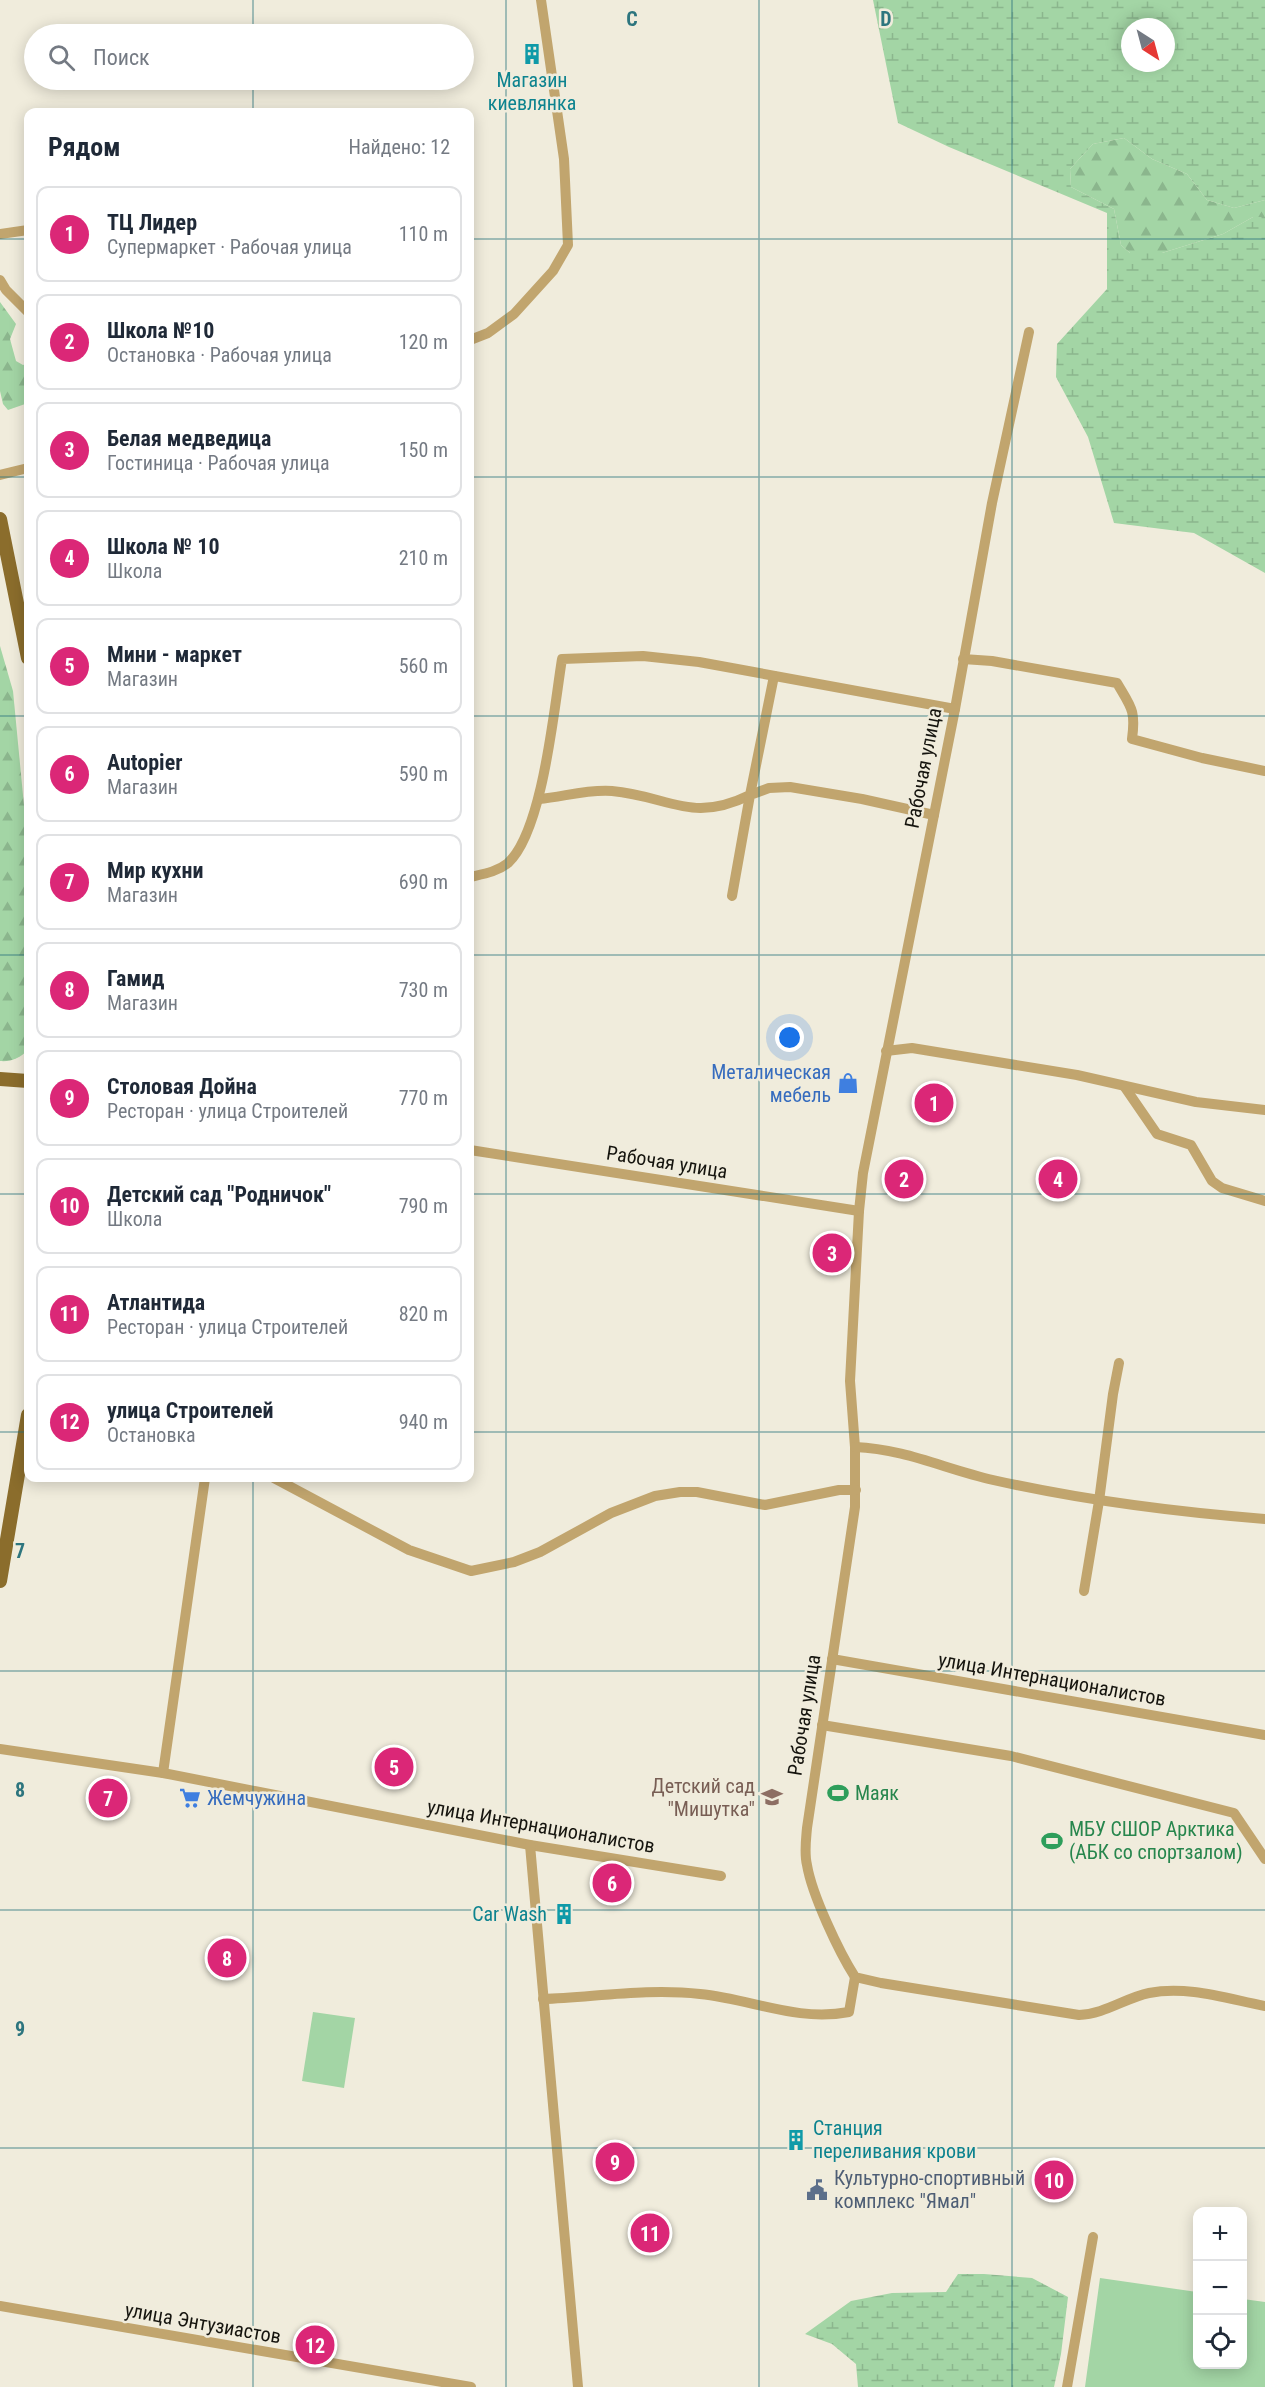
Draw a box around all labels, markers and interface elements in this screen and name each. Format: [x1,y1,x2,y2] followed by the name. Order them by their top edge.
[626,7,638,31] text: C
[880,7,892,31] text: D
[1121,18,1175,72] north arrow
[24,24,474,90] search box
[45,41,78,74] icon: search
[520,42,544,66] building icon: Магазин киевлянка
[93,45,150,70] text: Поиск
[488,68,576,115] place label: Магазин киевлянка
[48,132,120,162] text: Рядом
[349,135,450,159] text: Найдено: 12
[107,210,197,235] text: ТЦ Лидер
[64,222,75,246] text: 1
[399,222,448,246] text: 110 m
[107,235,352,259] text: Супермаркет · Рабочая улица
[107,318,214,343] text: Школа №10
[64,330,75,354] text: 2
[399,330,448,354] text: 120 m
[107,343,332,367] text: Остановка · Рабочая улица
[107,426,271,451] text: Белая медведица
[64,438,75,462] text: 3
[399,438,448,462] text: 150 m
[107,451,329,475] text: Гостиница · Рабочая улица
[107,534,220,559] text: Школа № 10
[64,546,75,570] text: 4
[399,546,448,570] text: 210 m
[107,559,162,583] text: Школа
[107,642,242,667] text: Мини - маркет
[64,654,75,678] text: 5
[399,654,448,678] text: 560 m
[107,667,178,691] text: Магазин
[900,706,946,830] street label: Рабочая улица
[107,750,182,775] text: Autopier
[64,762,75,786] text: 6
[399,762,448,786] text: 590 m
[107,775,178,799] text: Магазин
[107,858,203,883] text: Мир кухни
[64,870,75,894] text: 7
[399,870,448,894] text: 690 m
[107,883,178,907] text: Магазин
[107,966,164,991] text: Гамид
[64,978,75,1002] text: 8
[399,978,448,1002] text: 730 m
[107,991,178,1015] text: Магазин
[775,1023,804,1052] your location
[711,1060,831,1107] place label: Металическая мебель
[836,1071,860,1095] shop icon: Металическая мебель
[107,1074,257,1099] text: Столовая Дойна
[914,1080,954,1126] pin: 1
[64,1086,75,1110] text: 9
[399,1086,448,1110] text: 770 m
[107,1099,348,1123] text: Ресторан · улица Строителей
[605,1141,729,1183] street label: Рабочая улица
[884,1156,924,1202] pin: 2
[1038,1156,1078,1202] pin: 4
[107,1182,331,1207] text: Детский сад "Родничок"
[59,1194,80,1218] text: 10
[399,1194,448,1218] text: 790 m
[107,1207,162,1231] text: Школа
[812,1230,852,1276] pin: 3
[107,1290,205,1315] text: Атлантида
[59,1302,80,1326] text: 11
[399,1302,448,1326] text: 820 m
[107,1315,348,1339] text: Ресторан · улица Строителей
[107,1398,273,1423] text: улица Строителей
[59,1410,80,1434] text: 12
[399,1410,448,1434] text: 940 m
[107,1423,196,1447] text: Остановка
[15,1539,25,1563] text: 7
[936,1647,1168,1711] street label: улица Интернационалистов
[783,1653,825,1777] street label: Рабочая улица
[374,1744,414,1790] pin: 5
[651,1774,755,1821] place label: Детский сад "Мишутка"
[88,1776,128,1820] pin: 7
[15,1778,25,1802] text: 8
[826,1781,850,1805] sports icon: Маяк
[855,1781,899,1805] place label: Маяк
[760,1785,784,1809] school or university icon: Детский сад "Мишутка"
[178,1786,202,1810] supermarket icon: Жемчужина
[207,1786,306,1810] place label: Жемчужина
[425,1794,657,1858] street label: улица Интернационалистов
[1069,1817,1243,1864] place label: МБУ СШОР Арктика (АБК со спортзалом)
[1040,1829,1064,1853] sports icon: МБУ СШОР Арктика (АБК со спортзалом)
[592,1860,632,1906] pin: 6
[472,1902,547,1926] place label: Car Wash
[552,1902,576,1926] building icon: Car Wash
[208,1936,246,1980] pin: 8
[15,2017,25,2041] text: 9
[813,2116,976,2163] place label: Станция переливания крови
[784,2128,808,2152] building icon: Станция переливания крови
[596,2140,634,2184] pin: 9
[1034,2158,1074,2202] pin: 10
[834,2166,1025,2213] place label: Культурно-спортивный комплекс "Ямал"
[805,2178,829,2202] public building icon: Культурно-спортивный комплекс "Ямал"
[1193,2207,1247,2369] map controls
[1193,2207,1247,2261] button: +
[630,2210,670,2256] pin: 11
[1193,2261,1247,2315] button: −
[123,2297,283,2349] street label: улица Энтузиастов
[1193,2315,1247,2369] button: locate
[296,2322,334,2368] pin: 12

